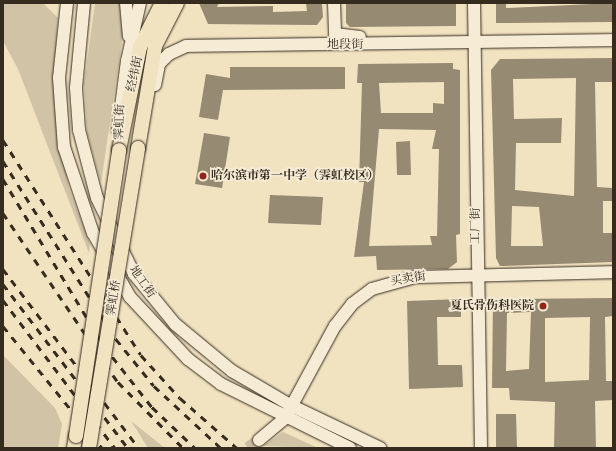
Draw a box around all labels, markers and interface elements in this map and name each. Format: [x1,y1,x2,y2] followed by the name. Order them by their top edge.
[327,38,363,52] street label: 地段街
[124,55,146,93] street label: 经纬街
[112,104,128,140] street label: 霁虹街
[211,169,379,183] place label: 哈尔滨市第一中学（霁虹校区）
[198,171,208,181] marker: 哈尔滨市第一中学（霁虹校区）
[469,208,483,244] street label: 工厂街
[126,263,158,301] street label: 地工街
[389,269,427,289] street label: 买卖街
[104,279,124,317] street label: 霁虹桥
[450,299,534,313] place label: 夏氏骨伤科医院
[537,300,549,312] marker: 夏氏骨伤科医院

